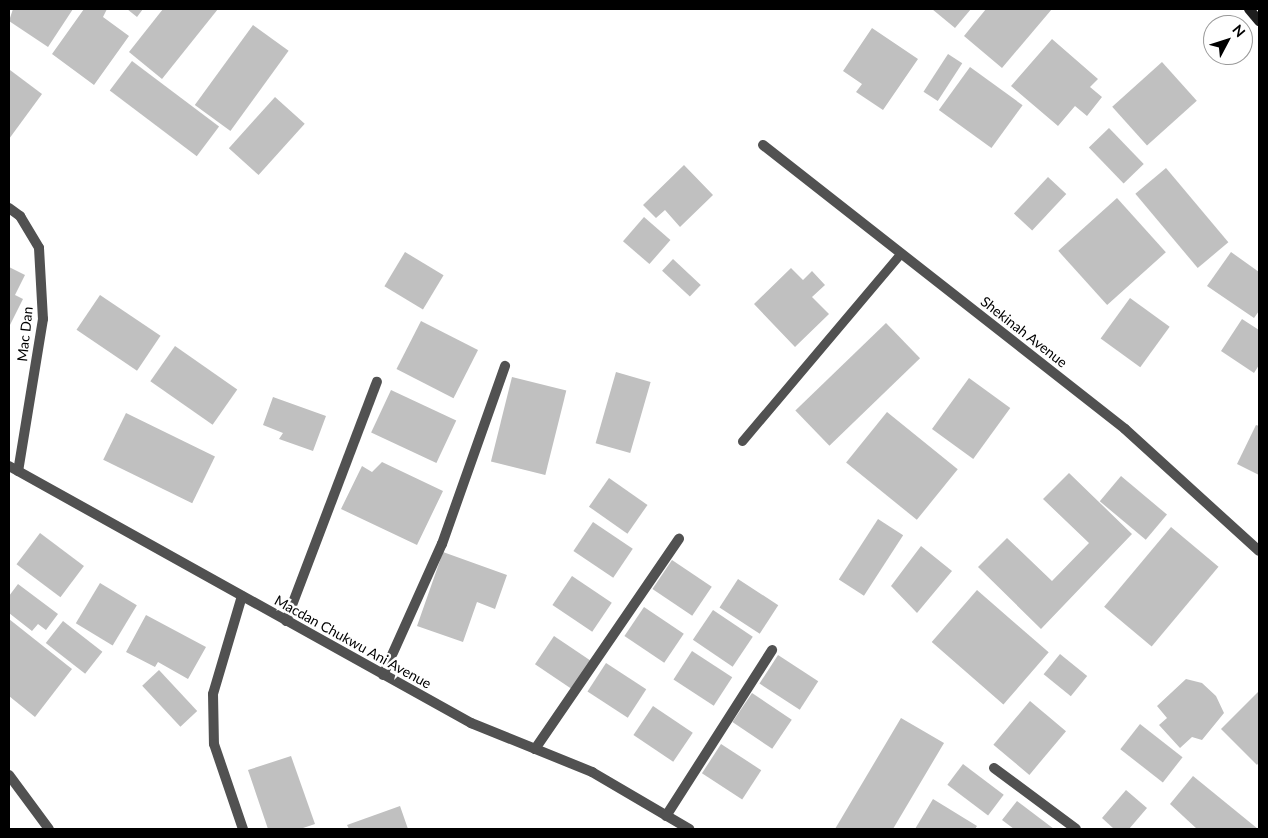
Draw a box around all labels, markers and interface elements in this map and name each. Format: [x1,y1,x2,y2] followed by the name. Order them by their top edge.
[1203,15,1253,65] north arrow
[1229,21,1249,40] text: N
[977,293,1071,371] street label: Shekinah Avenue
[14,306,36,362] street label: Mac Dan
[271,592,435,692] street label: Macdan Chukwu Ani Avenue

